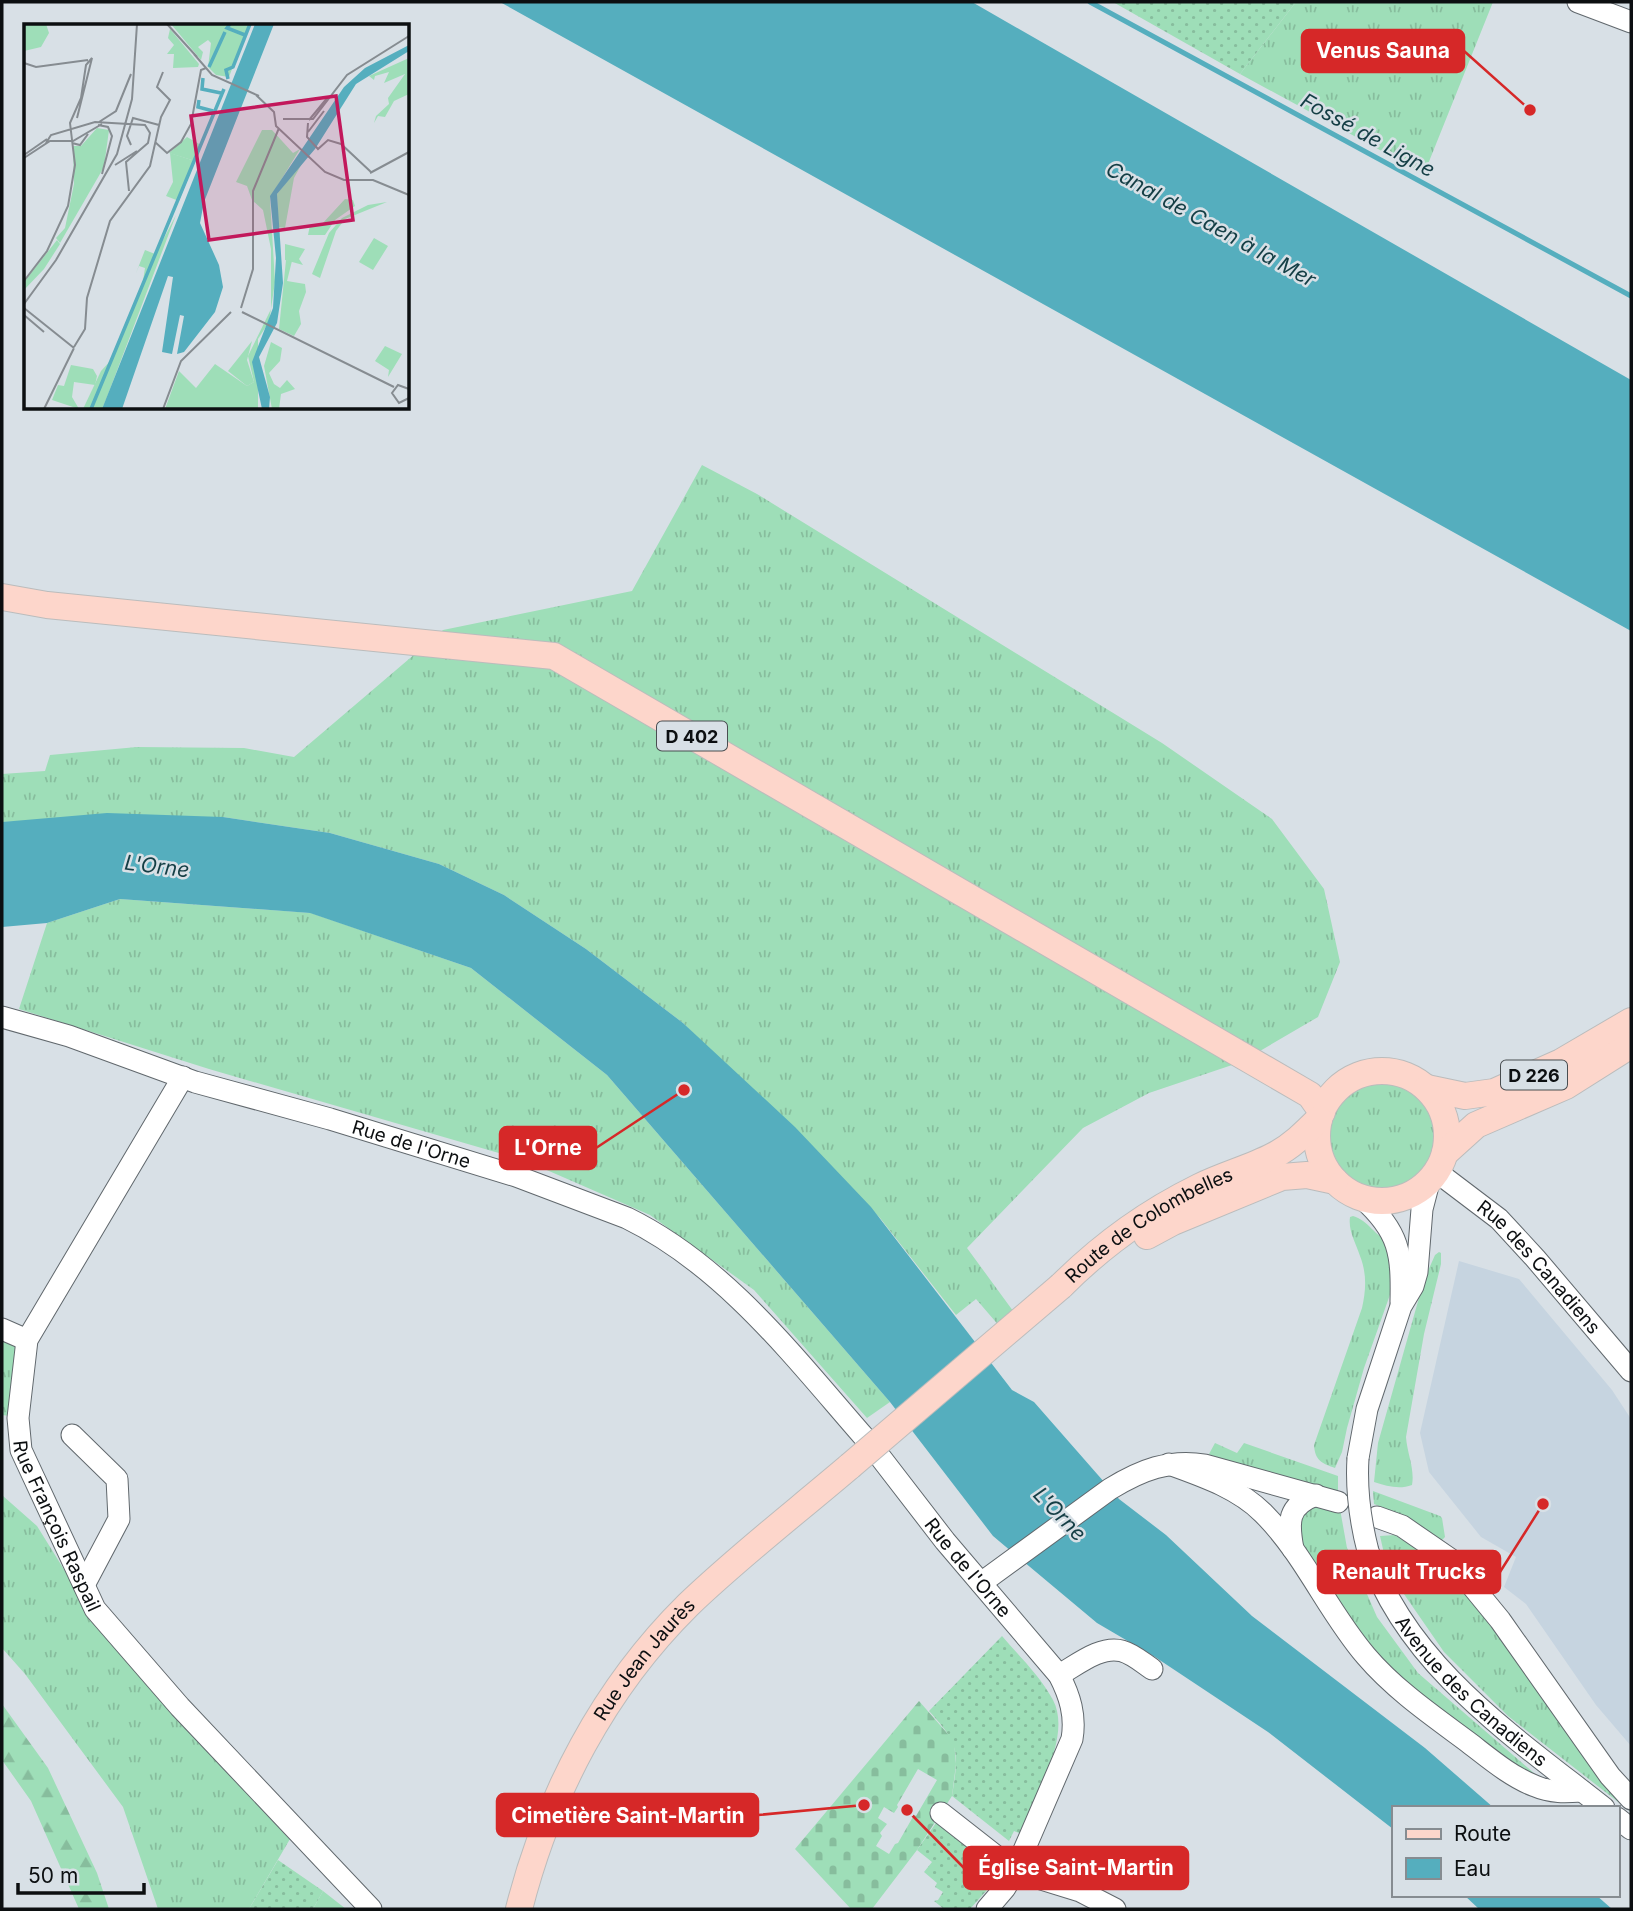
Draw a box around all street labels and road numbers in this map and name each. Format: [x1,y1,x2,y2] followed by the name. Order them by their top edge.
[657,722,727,750] road number: D 402
[1501,1060,1567,1090] road number: D 226
[350,1115,473,1173] street label: Rue de l'Orne
[1060,1162,1236,1287] street label: Route de Colombelles
[1473,1195,1606,1338] street label: Rue des Canadiens
[9,1439,106,1615] street label: Rue François Raspail
[920,1513,1016,1622] street label: Rue de l'Orne
[589,1593,700,1725] street label: Rue Jean Jaurès
[1391,1611,1552,1771] street label: Avenue des Canadiens

